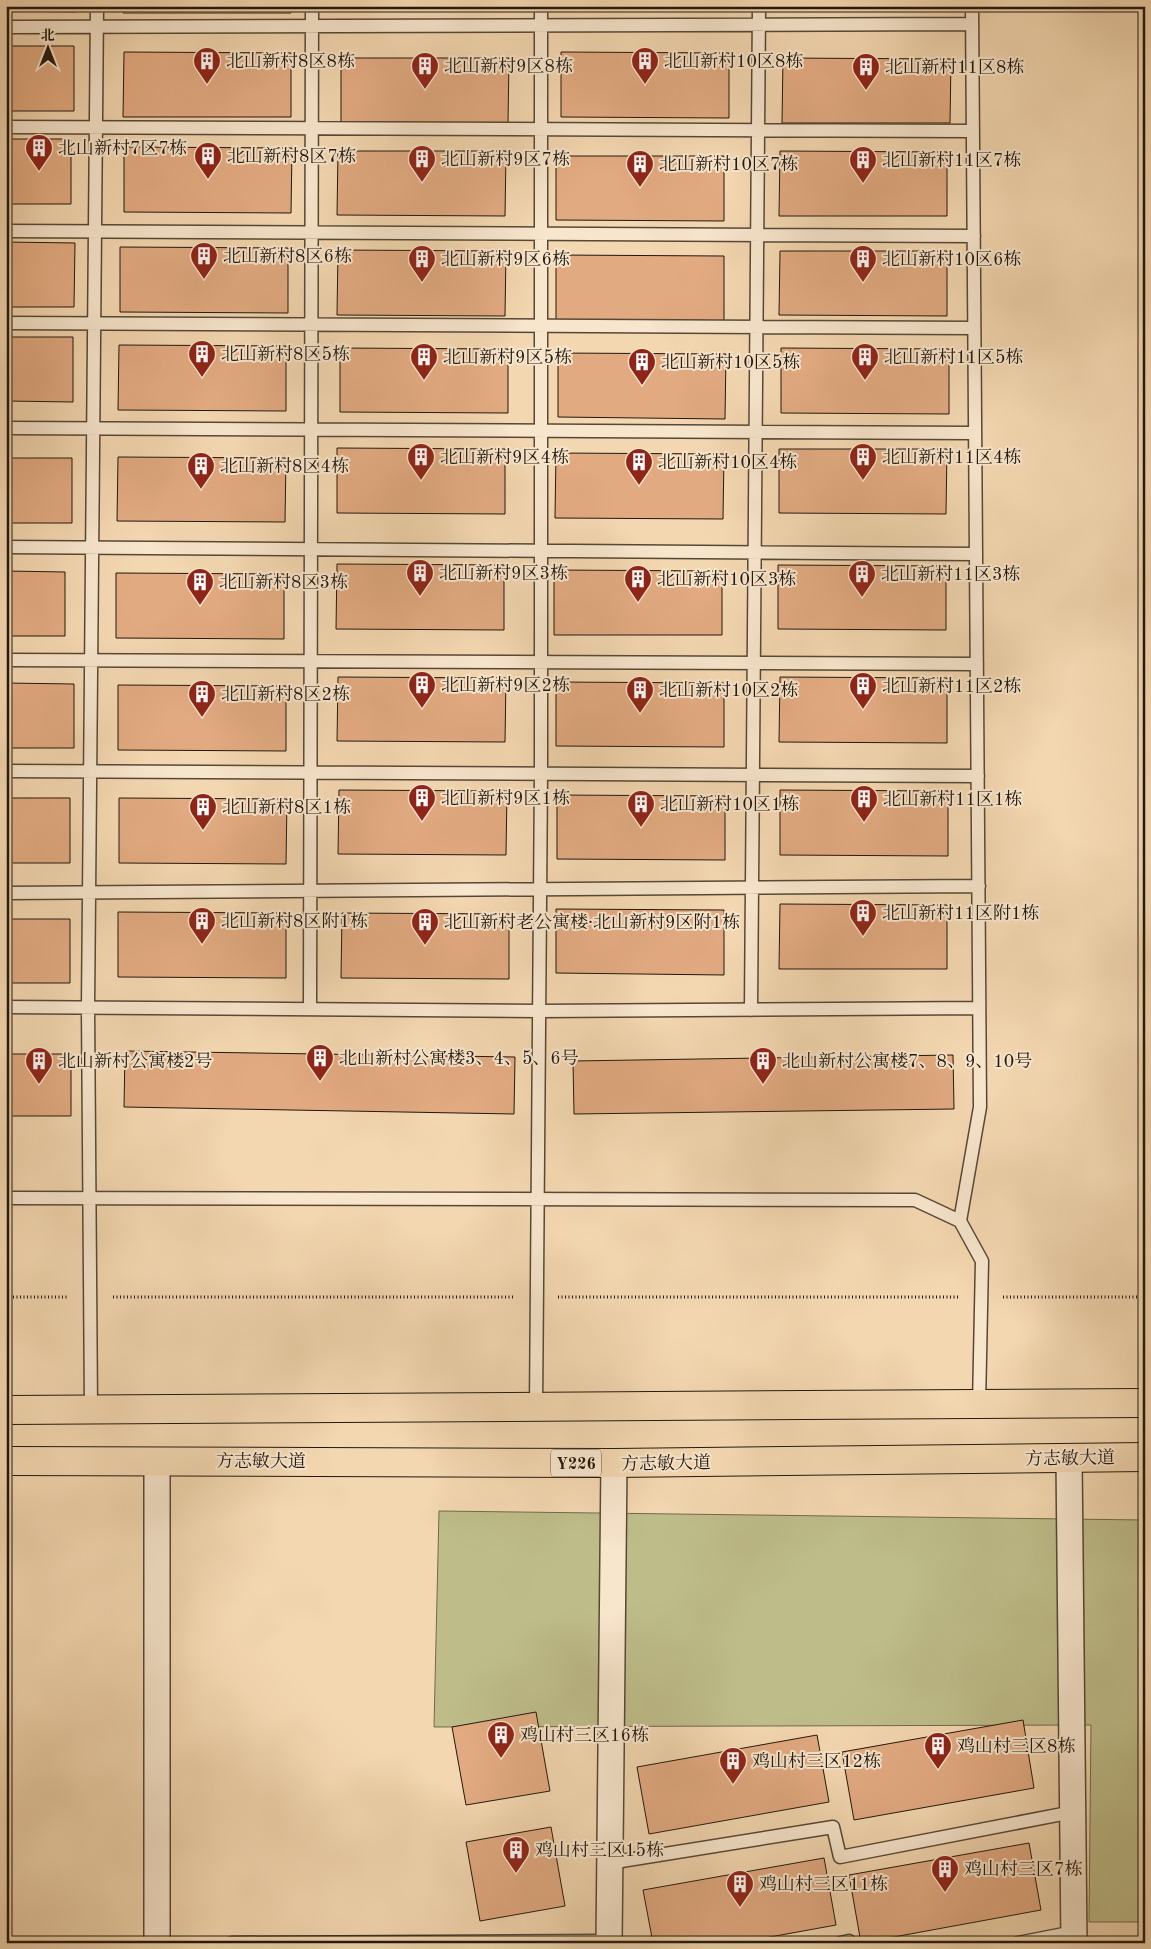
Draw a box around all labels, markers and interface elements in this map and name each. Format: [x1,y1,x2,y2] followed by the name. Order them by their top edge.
[22,22,72,72] north arrow
[41,28,55,43] text: 北
[192,46,222,85] building icon: 北山新村8区8栋
[630,46,660,85] building icon: 北山新村10区8栋
[226,51,355,71] place label: 北山新村8区8栋
[410,51,440,90] building icon: 北山新村9区8栋
[664,51,803,71] place label: 北山新村10区8栋
[851,52,881,91] building icon: 北山新村11区8栋
[444,56,573,76] place label: 北山新村9区8栋
[885,57,1024,77] place label: 北山新村11区8栋
[24,133,54,172] building icon: 北山新村7区7栋
[58,138,187,158] place label: 北山新村7区7栋
[193,141,223,180] building icon: 北山新村8区7栋
[407,144,437,183] building icon: 北山新村9区7栋
[848,145,878,184] building icon: 北山新村11区7栋
[227,146,356,166] place label: 北山新村8区7栋
[441,149,570,169] place label: 北山新村9区7栋
[625,149,655,188] building icon: 北山新村10区7栋
[882,150,1021,170] place label: 北山新村11区7栋
[659,154,798,174] place label: 北山新村10区7栋
[189,241,219,280] building icon: 北山新村8区6栋
[407,244,437,283] building icon: 北山新村9区6栋
[848,244,878,283] building icon: 北山新村10区6栋
[223,246,352,266] place label: 北山新村8区6栋
[441,249,570,269] place label: 北山新村9区6栋
[882,249,1021,269] place label: 北山新村10区6栋
[187,339,217,378] building icon: 北山新村8区5栋
[409,342,439,381] building icon: 北山新村9区5栋
[850,342,880,381] building icon: 北山新村11区5栋
[221,344,350,364] place label: 北山新村8区5栋
[443,347,572,367] place label: 北山新村9区5栋
[627,347,657,386] building icon: 北山新村10区5栋
[884,347,1023,367] place label: 北山新村11区5栋
[661,352,800,372] place label: 北山新村10区5栋
[406,442,436,481] building icon: 北山新村9区4栋
[848,442,878,481] building icon: 北山新村11区4栋
[440,447,569,467] place label: 北山新村9区4栋
[624,447,654,486] building icon: 北山新村10区4栋
[882,447,1021,467] place label: 北山新村11区4栋
[186,451,216,490] building icon: 北山新村8区4栋
[658,452,797,472] place label: 北山新村10区4栋
[220,456,349,476] place label: 北山新村8区4栋
[405,558,435,597] building icon: 北山新村9区3栋
[847,559,877,598] building icon: 北山新村11区3栋
[439,563,568,583] place label: 北山新村9区3栋
[623,564,653,603] building icon: 北山新村10区3栋
[881,564,1020,584] place label: 北山新村11区3栋
[185,567,215,606] building icon: 北山新村8区3栋
[657,569,796,589] place label: 北山新村10区3栋
[219,572,348,592] place label: 北山新村8区3栋
[407,670,437,709] building icon: 北山新村9区2栋
[848,671,878,710] building icon: 北山新村11区2栋
[441,675,570,695] place label: 北山新村9区2栋
[625,675,655,714] building icon: 北山新村10区2栋
[882,676,1021,696] place label: 北山新村11区2栋
[187,679,217,718] building icon: 北山新村8区2栋
[659,680,798,700] place label: 北山新村10区2栋
[221,684,350,704] place label: 北山新村8区2栋
[407,783,437,822] building icon: 北山新村9区1栋
[849,784,879,823] building icon: 北山新村11区1栋
[441,788,570,808] place label: 北山新村9区1栋
[626,789,656,828] building icon: 北山新村10区1栋
[883,789,1022,809] place label: 北山新村11区1栋
[188,792,218,831] building icon: 北山新村8区1栋
[660,794,799,814] place label: 北山新村10区1栋
[222,797,351,817] place label: 北山新村8区1栋
[848,898,878,937] building icon: 北山新村11区附1栋
[882,903,1039,923] place label: 北山新村11区附1栋
[187,906,217,945] building icon: 北山新村8区附1栋
[410,907,440,946] building icon: 北山新村老公寓楼·北山新村9区附1栋
[221,911,368,931] place label: 北山新村8区附1栋
[444,912,740,932] place label: 北山新村老公寓楼·北山新村9区附1栋
[305,1043,335,1082] building icon: 北山新村公寓楼3、4、5、6号
[24,1046,54,1085] building icon: 北山新村公寓楼2号
[748,1046,778,1085] building icon: 北山新村公寓楼7、8、9、10号
[339,1048,579,1068] place label: 北山新村公寓楼3、4、5、6号
[58,1051,212,1071] place label: 北山新村公寓楼2号
[782,1051,1032,1071] place label: 北山新村公寓楼7、8、9、10号
[1025,1447,1115,1469] street label: 方志敏大道
[551,1450,601,1476] road number: Y226
[216,1451,306,1471] street label: 方志敏大道
[621,1452,711,1474] street label: 方志敏大道
[486,1720,516,1759] building icon: 鸡山村三区16栋
[520,1725,649,1745] place label: 鸡山村三区16栋
[923,1731,953,1770] building icon: 鸡山村三区8栋
[957,1736,1075,1756] place label: 鸡山村三区8栋
[718,1746,748,1785] building icon: 鸡山村三区12栋
[752,1751,881,1771] place label: 鸡山村三区12栋
[501,1835,531,1874] building icon: 鸡山村三区15栋
[535,1840,664,1860] place label: 鸡山村三区15栋
[930,1854,960,1893] building icon: 鸡山村三区7栋
[964,1859,1082,1879] place label: 鸡山村三区7栋
[725,1869,755,1908] building icon: 鸡山村三区11栋
[759,1874,888,1894] place label: 鸡山村三区11栋

